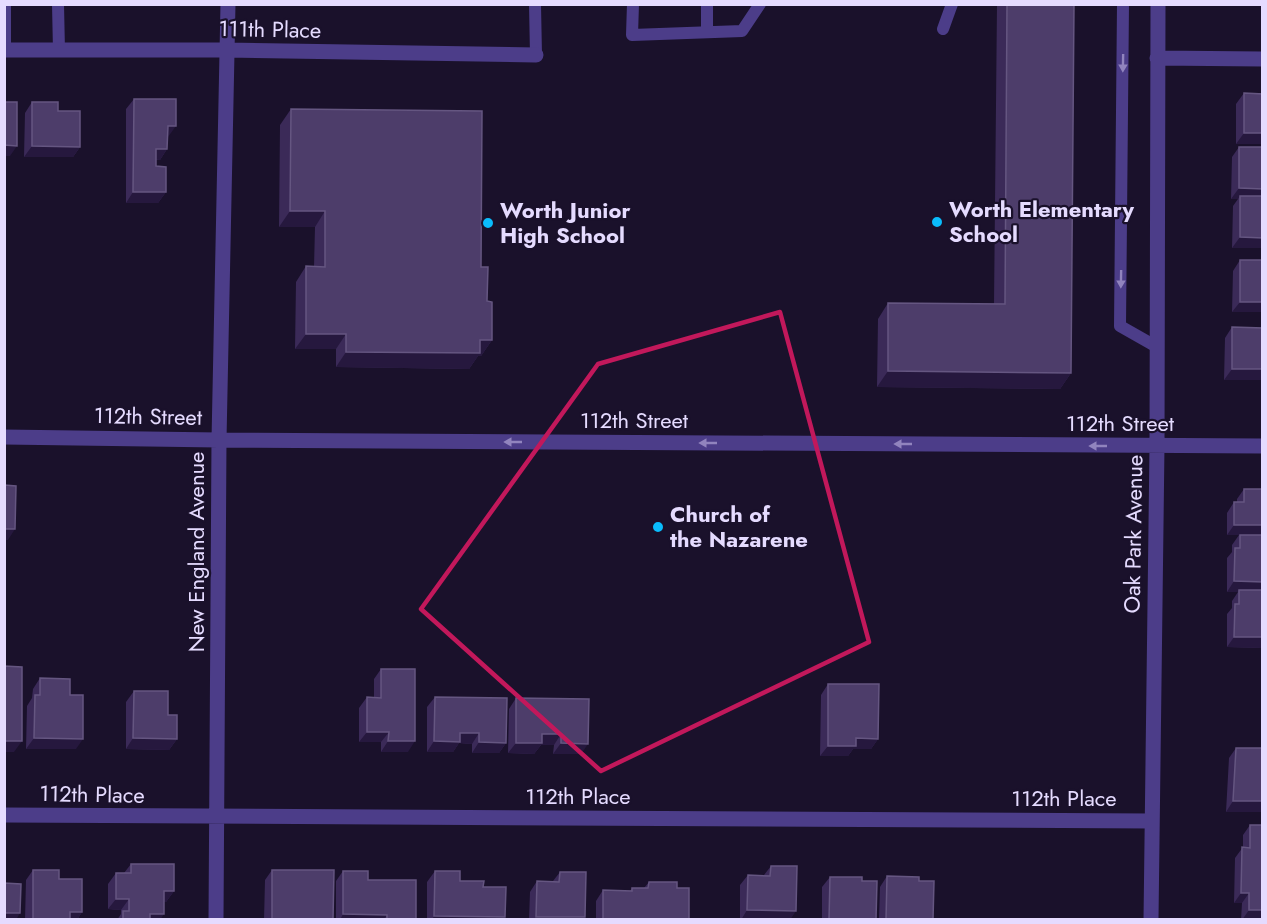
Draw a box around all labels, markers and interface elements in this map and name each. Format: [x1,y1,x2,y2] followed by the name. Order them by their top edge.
[218,12,322,46] street label: 111th Place
[1118,53,1127,72] one-way arrow
[949,193,1134,250] place label: Worth Elementary School
[500,194,630,251] place label: Worth Junior High School
[930,215,944,229] marker: Worth Elementary School
[481,216,495,230] marker: Worth Junior High School
[1116,269,1125,288] one-way arrow
[94,399,203,433] street label: 112th Street
[580,404,689,436] street label: 112th Street
[1066,407,1175,439] street label: 112th Street
[504,437,523,447] one-way arrow
[699,438,718,448] one-way arrow
[894,439,913,449] one-way arrow
[1089,441,1108,451] one-way arrow
[180,452,212,652] street label: New England Avenue
[1116,454,1150,614] street label: Oak Park Avenue
[670,498,808,555] place label: Church of the Nazarene
[651,520,665,534] marker: Church of the Nazarene
[39,777,145,811] street label: 112th Place
[525,780,631,812] street label: 112th Place
[1011,782,1117,814] street label: 112th Place

